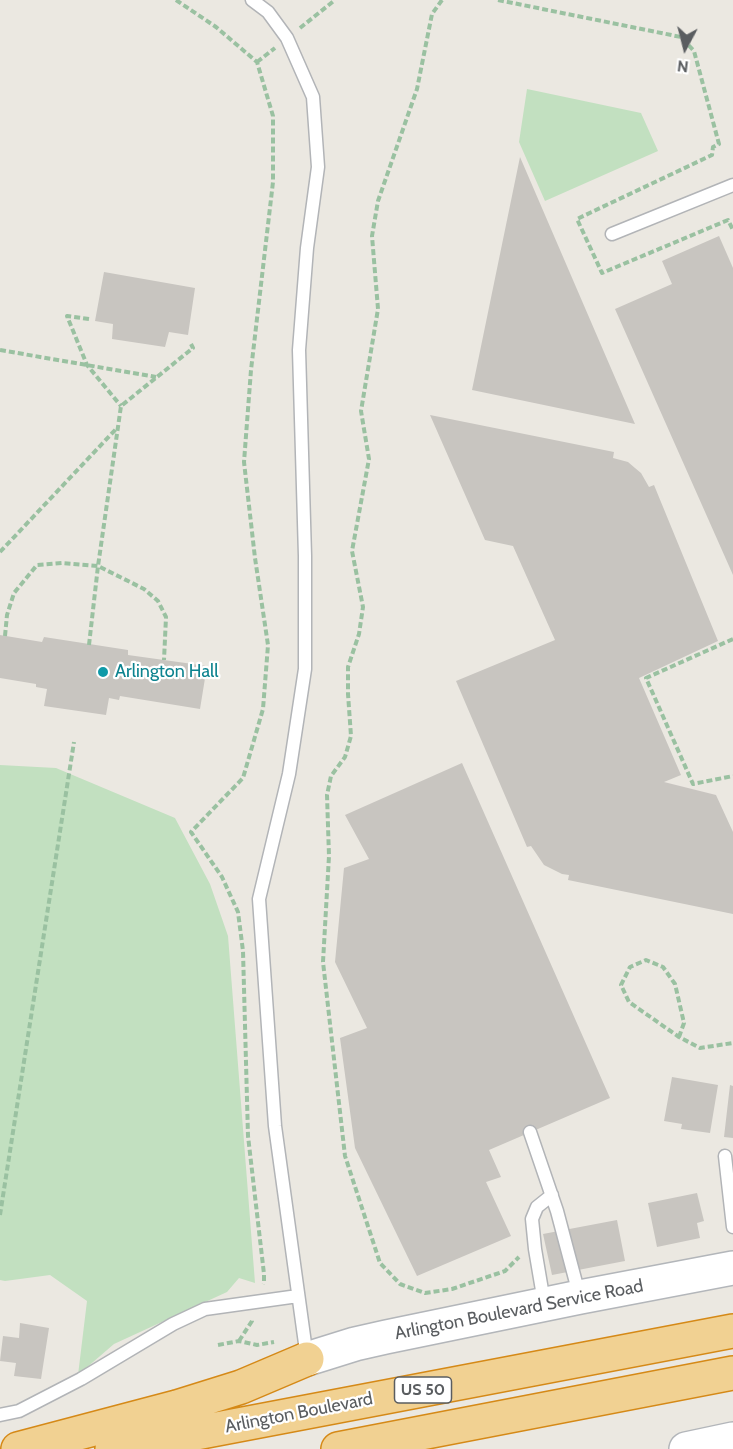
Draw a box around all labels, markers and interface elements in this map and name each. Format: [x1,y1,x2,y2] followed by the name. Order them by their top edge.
[655,18,715,78] north arrow
[676,56,690,76] text: N
[115,661,219,683] place label: Arlington Hall
[96,665,110,679] marker: Arlington Hall
[393,1275,645,1345] street label: Arlington Boulevard Service Road
[394,1377,452,1403] road number: US 50
[223,1388,375,1438] street label: Arlington Boulevard

